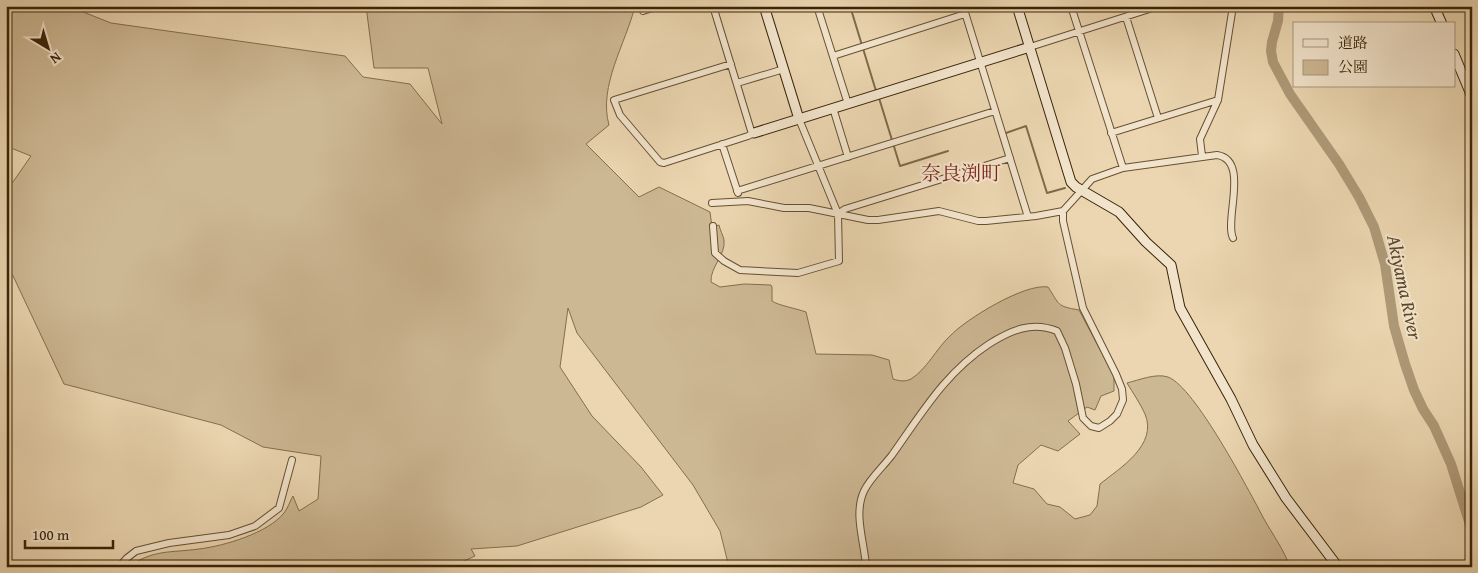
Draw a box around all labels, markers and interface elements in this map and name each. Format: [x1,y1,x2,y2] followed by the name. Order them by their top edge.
[22,22,72,72] north arrow
[1293,22,1456,88] legend
[1338,32,1368,53] text: 道路
[46,47,66,69] text: N
[1338,56,1368,77] text: 公園
[921,158,1001,187] district label: 奈良渕町
[1380,231,1430,343] water label: Akiyama River
[25,518,112,550] scale bar
[32,524,70,545] text: 100 m

